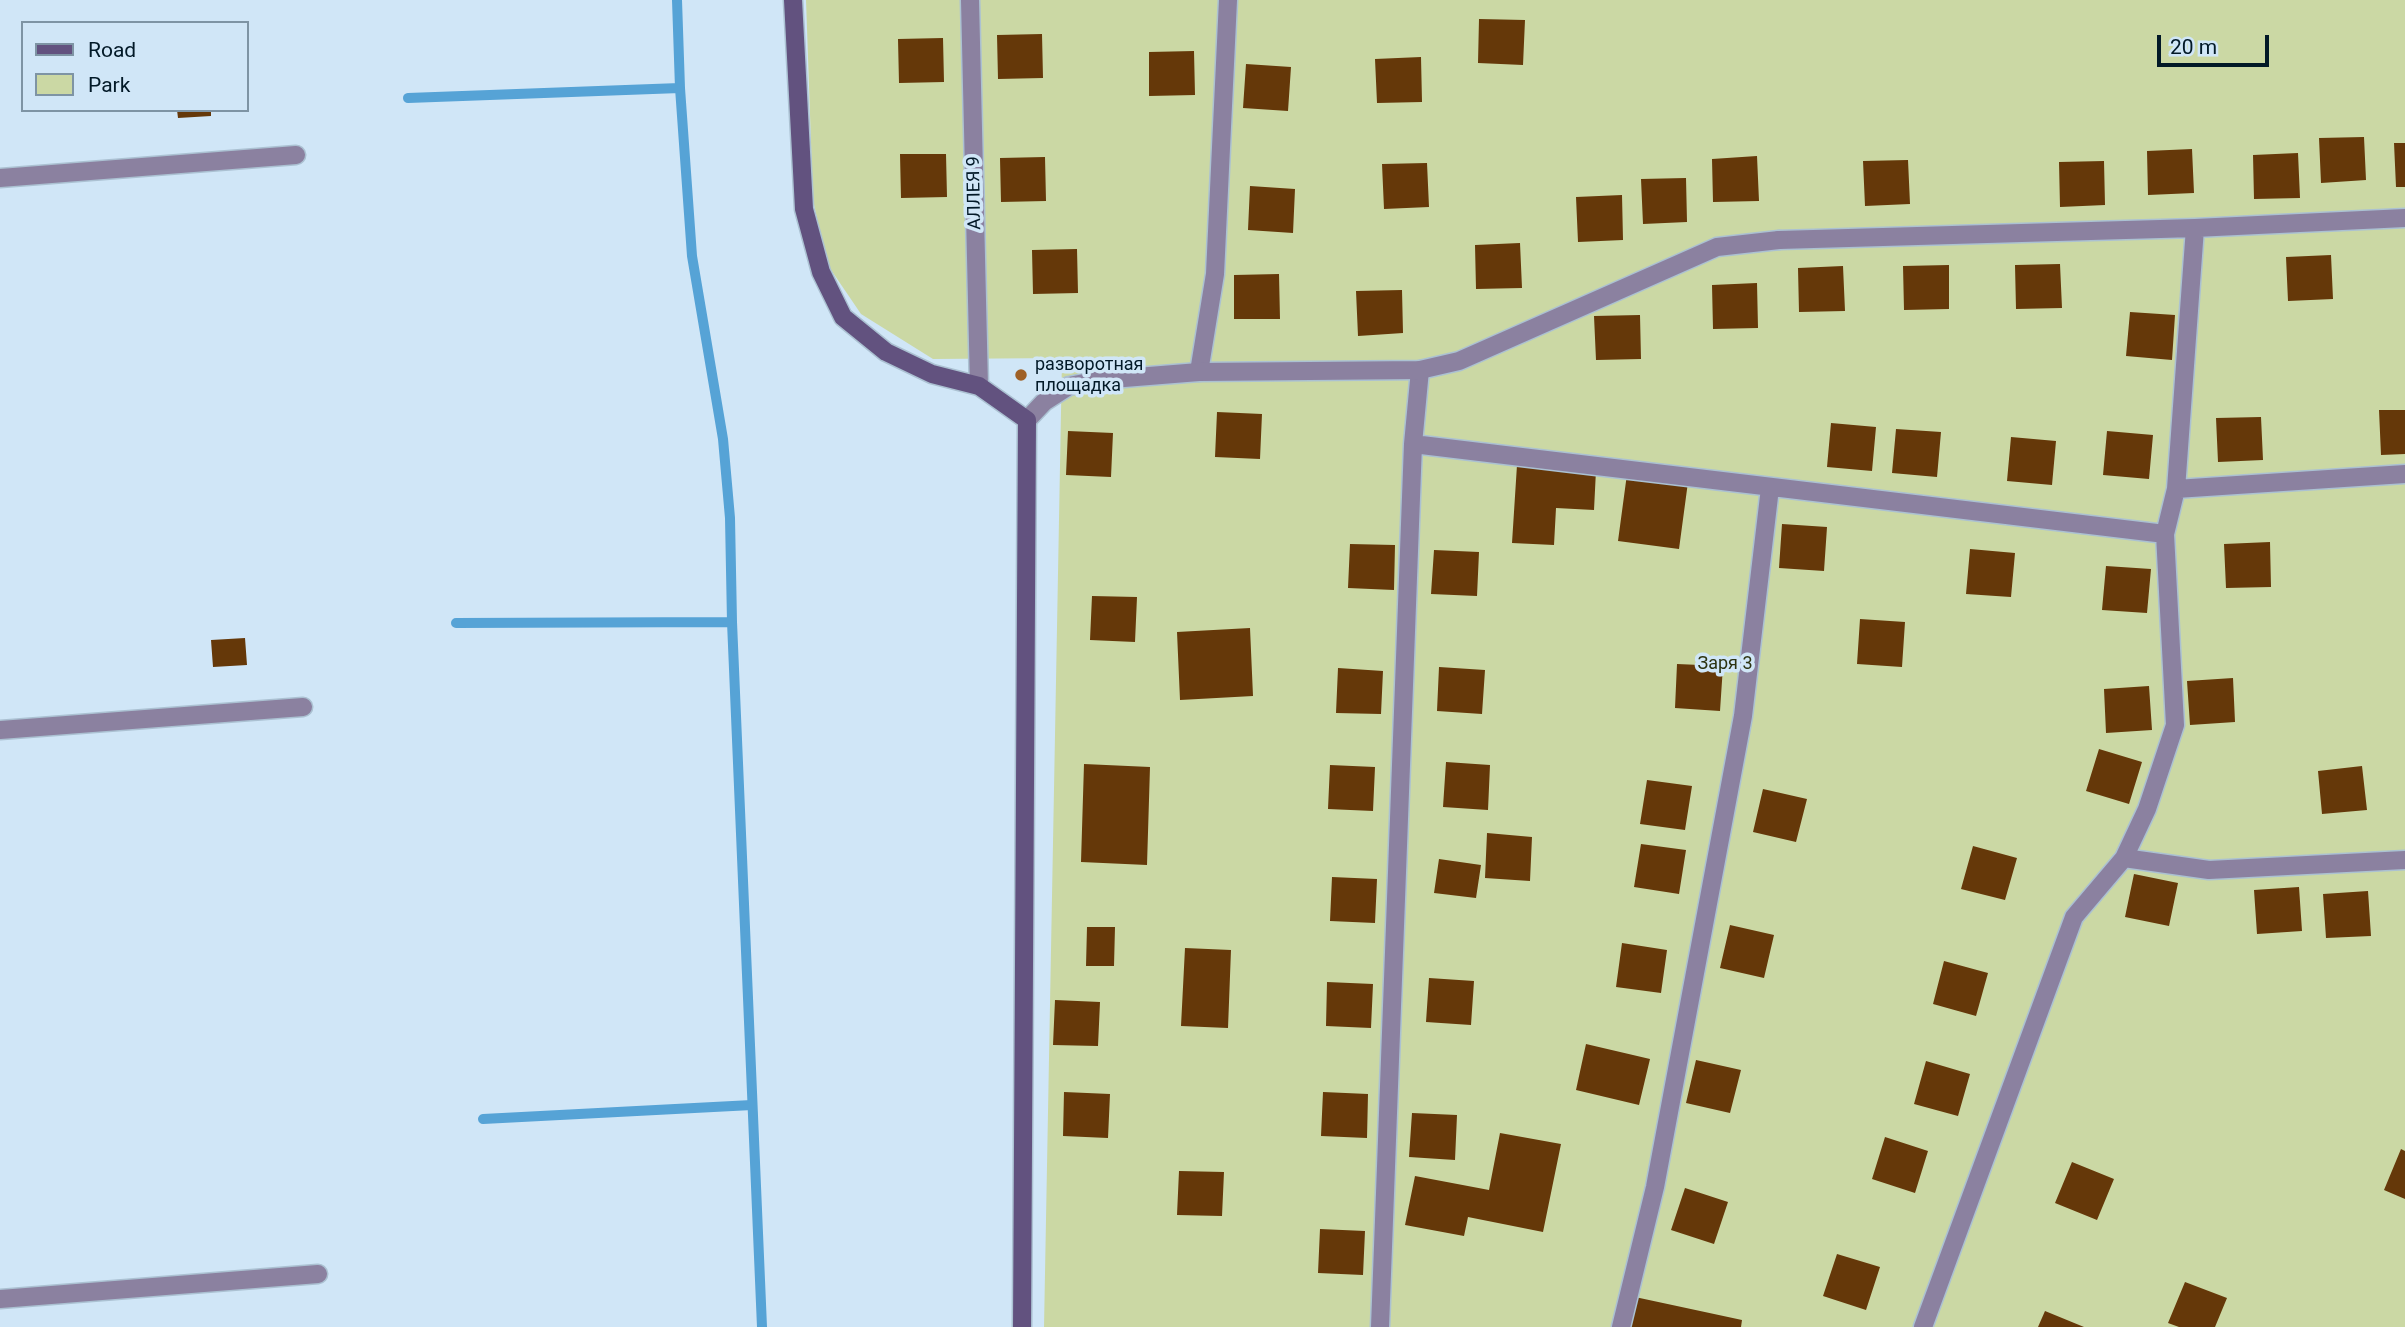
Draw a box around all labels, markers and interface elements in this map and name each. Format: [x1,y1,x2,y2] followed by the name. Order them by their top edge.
[21,21,248,112] legend
[2160,21,2272,65] scale bar
[2170,35,2217,59] text: 20 m
[88,38,136,62] text: Road
[88,73,130,97] text: Park
[964,156,986,230] street label: АЛЛЕЯ 9
[1035,354,1143,396] place label: разворотная площадка
[1013,367,1029,383] marker: разворотная площадка
[1697,653,1753,675] park label: Заря 3

